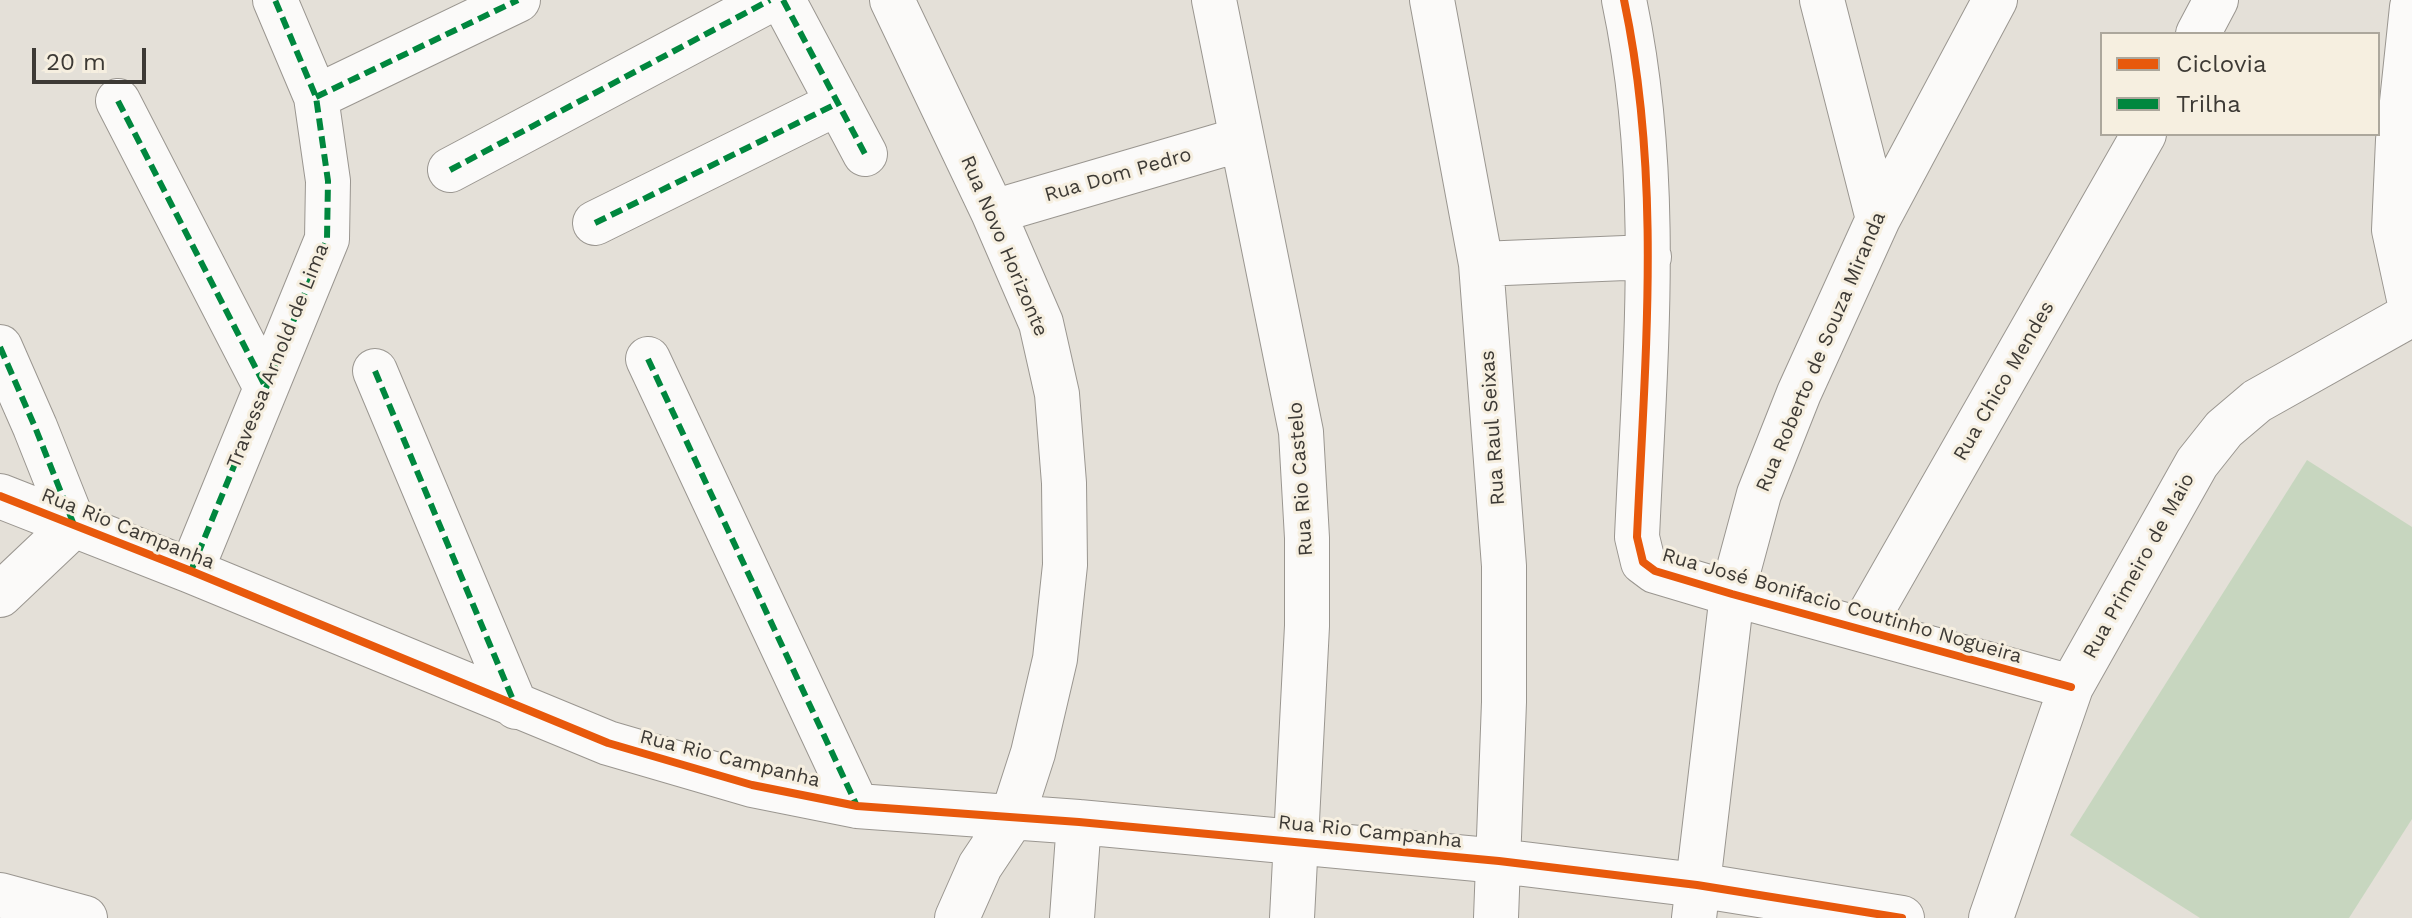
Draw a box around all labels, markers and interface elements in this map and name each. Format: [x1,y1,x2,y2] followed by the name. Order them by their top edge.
[36,32,150,82] scale bar
[2100,32,2380,136] legend
[46,48,106,76] text: 20 m
[2176,50,2266,78] text: Ciclovia
[2176,90,2241,118] text: Trilha
[1042,143,1194,207] street label: Rua Dom Pedro
[955,152,1053,340] street label: Rua Novo Horizonte
[1751,208,1891,496] street label: Rua Roberto de Souza Miranda
[222,240,334,472] street label: Travessa Arnold de Lima
[1948,297,2060,465] street label: Rua Chico Mendes
[1476,350,1510,506] street label: Rua Raul Seixas
[1284,401,1318,557] street label: Rua Rio Castelo
[2078,469,2200,663] street label: Rua Primeiro de Maio
[38,483,218,575] street label: Rua Rio Campanha
[1659,543,2025,669] street label: Rua José Bonifacio Coutinho Nogueira
[637,725,823,793] street label: Rua Rio Campanha
[1277,810,1463,854] street label: Rua Rio Campanha

